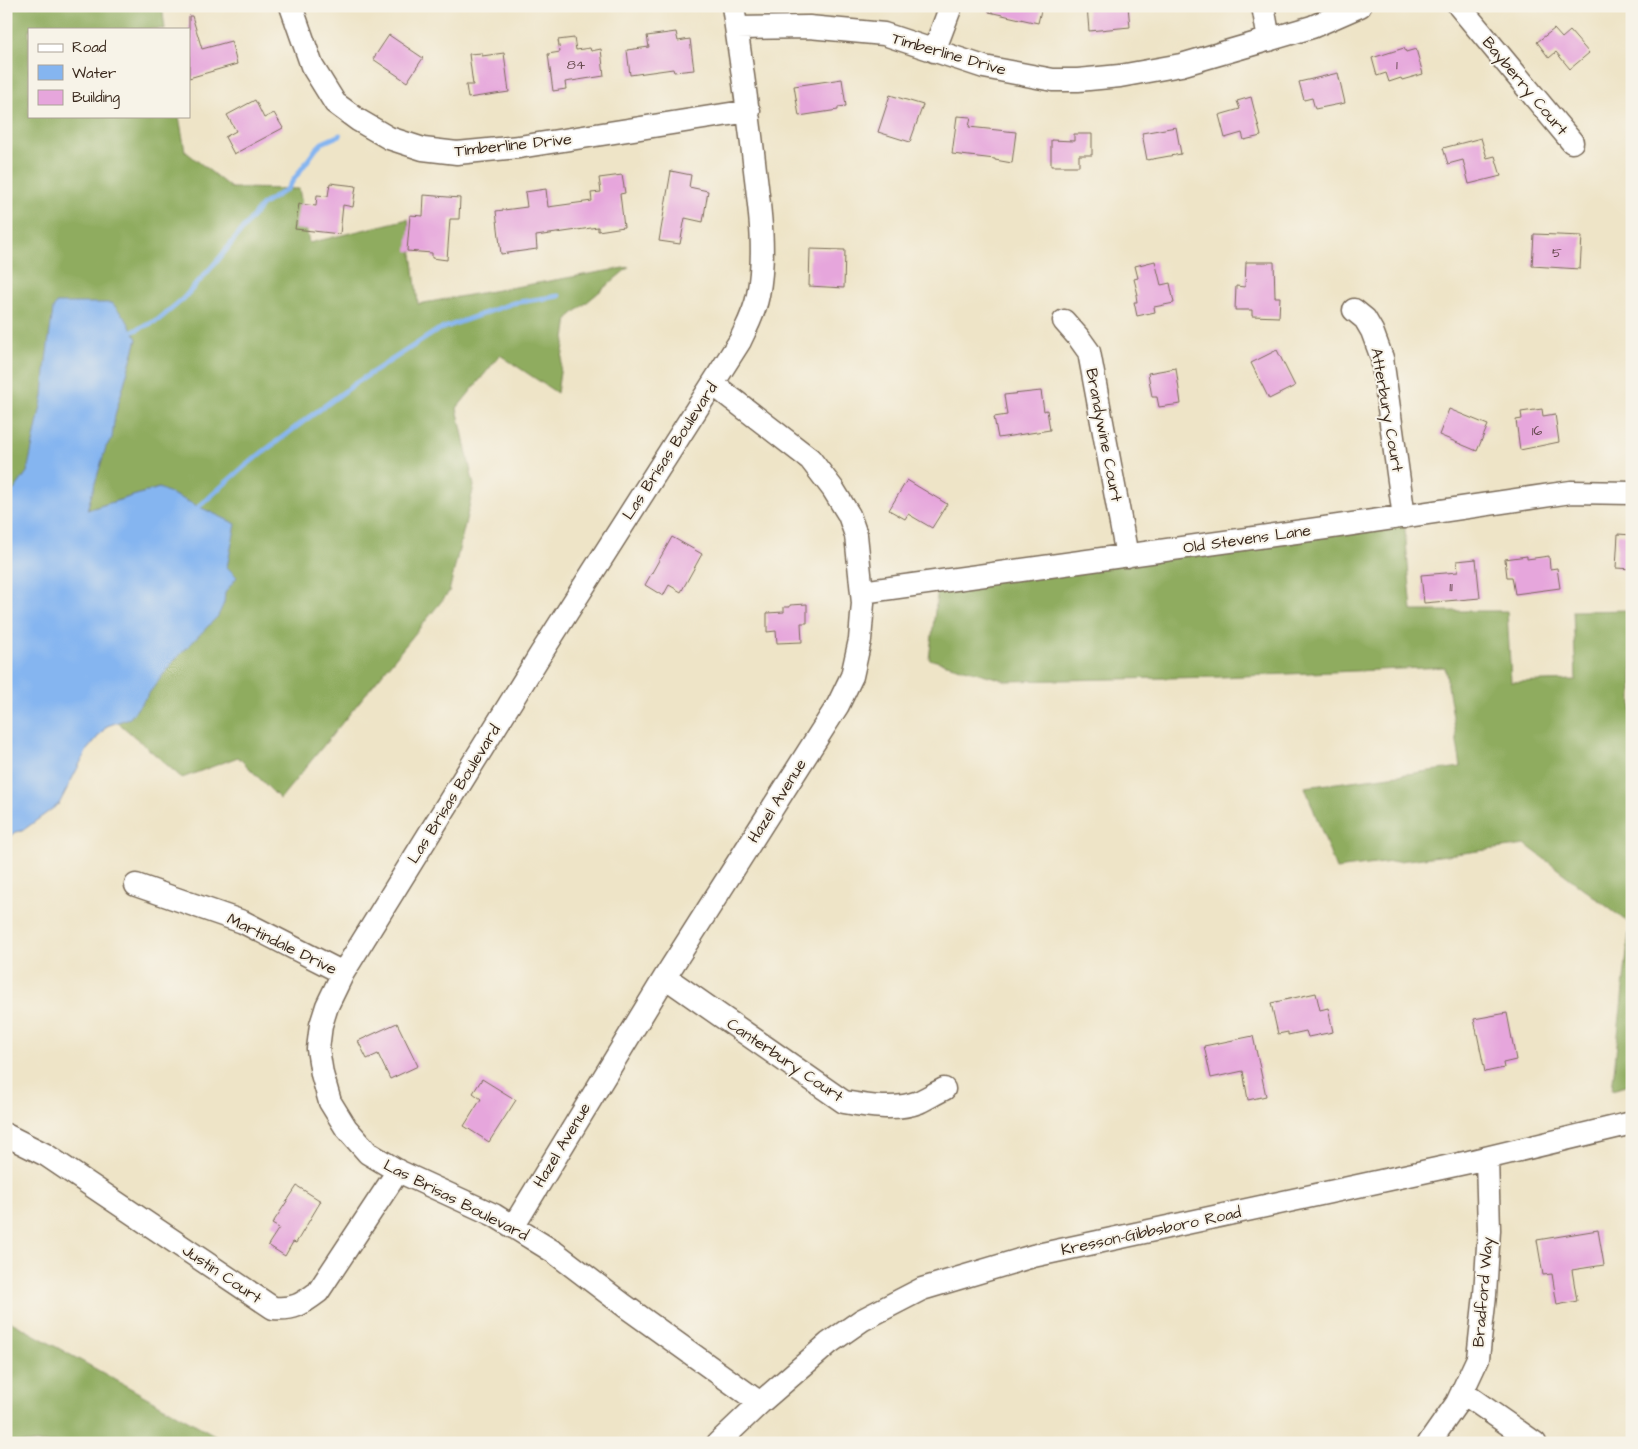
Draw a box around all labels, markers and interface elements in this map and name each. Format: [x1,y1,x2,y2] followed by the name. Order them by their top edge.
[889,27,1009,81] street label: Timberline Drive
[28,28,190,118] legend
[1476,32,1573,141] street label: Bayberry Court
[72,37,107,58] text: Road
[567,55,586,75] house number: 84
[1396,55,1398,75] house number: 1
[72,63,116,84] text: Water
[72,87,120,109] text: Building
[453,128,573,162] street label: Timberline Drive
[1552,243,1562,263] house number: 5
[1364,346,1409,474] street label: Atterbury Court
[1079,366,1128,504] street label: Brandywine Court
[617,378,723,524] street label: Las Brisas Boulevard
[1532,421,1543,441] house number: 16
[1182,519,1313,559] street label: Old Stevens Lane
[1449,577,1453,597] house number: 11
[402,720,506,868] street label: Las Brisas Boulevard
[742,754,812,847] street label: Hazel Avenue
[223,908,341,980] street label: Martindale Drive
[722,1013,848,1108] street label: Canterbury Court
[528,1098,596,1192] street label: Hazel Avenue
[380,1154,532,1246] street label: Las Brisas Boulevard
[1059,1201,1243,1261] street label: Kresson-Gibbsboro Road
[1467,1236,1500,1348] street label: Bradford Way
[178,1239,267,1309] street label: Justin Court

